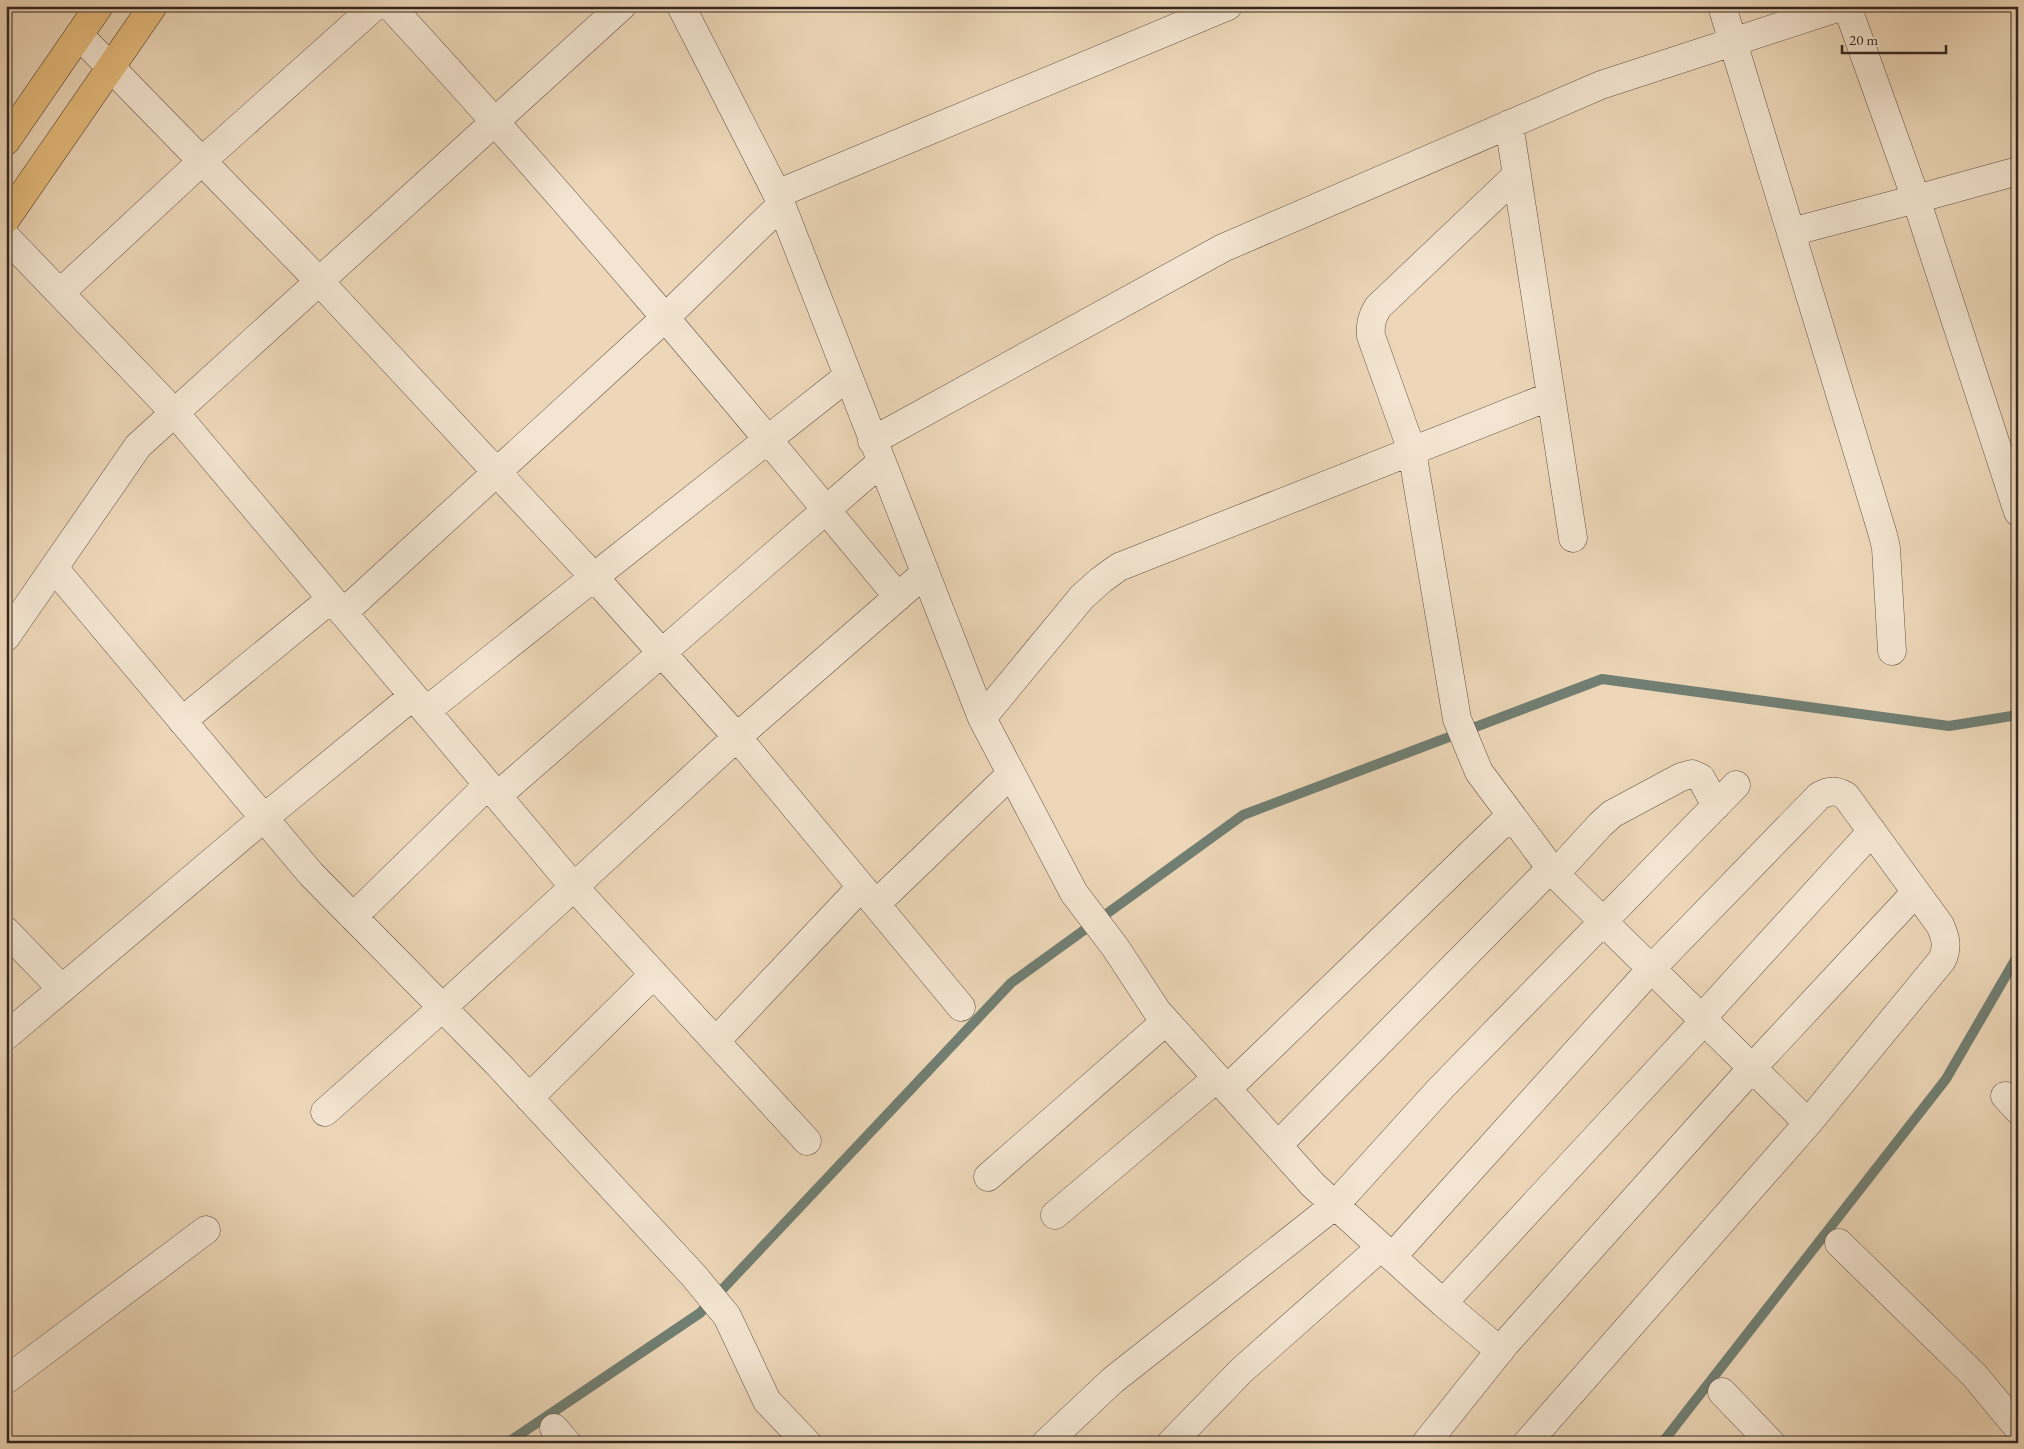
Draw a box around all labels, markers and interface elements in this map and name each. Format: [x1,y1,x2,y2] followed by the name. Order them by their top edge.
[1842,22,1945,54] scale bar
[1849,30,1878,49] text: 20 m

